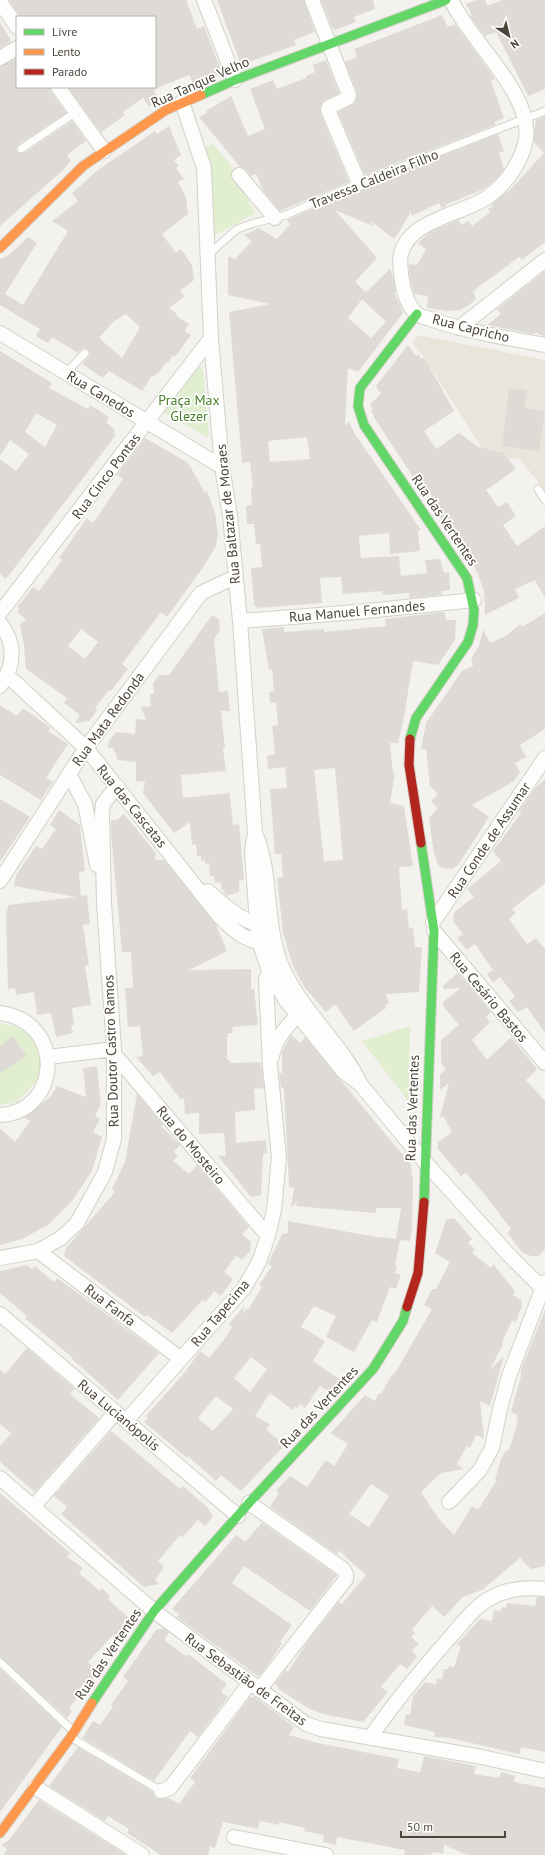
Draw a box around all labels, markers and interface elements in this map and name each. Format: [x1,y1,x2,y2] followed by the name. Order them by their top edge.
[16,16,156,88] legend
[489,16,529,56] north arrow
[52,24,77,39] text: Livre
[508,36,522,52] text: N
[52,44,81,59] text: Lento
[148,52,252,112] street label: Rua Tanque Velho
[52,64,87,79] text: Parado
[307,145,441,213] street label: Travessa Caldeira Filho
[431,310,511,346] street label: Rua Capricho
[63,367,139,422] street label: Rua Canedos
[158,391,220,425] park label: Praça Max Glezer
[68,429,144,523] street label: Rua Cinco Pontas
[212,443,244,585] street label: Rua Baltazar de Moraes
[408,471,482,569] street label: Rua das Vertentes
[288,596,426,626] street label: Rua Manuel Fernandes
[68,668,148,770] street label: Rua Mata Redonda
[93,761,171,851] street label: Rua das Cascatas
[444,778,535,901] street label: Rua Conde de Assumar
[446,948,532,1046] street label: Rua Cesário Bastos
[99,974,123,1128] street label: Rua Doutor Castro Ramos
[401,1054,423,1162] street label: Rua das Vertentes
[153,1102,229,1188] street label: Rua do Mosteiro
[187,1276,253,1350] street label: Rua Tapecima
[81,1280,139,1330] street label: Rua Fanfa
[276,1362,362,1452] street label: Rua das Vertentes
[74,1375,164,1455] street label: Rua Lucianópolis
[71,1605,145,1703] street label: Rua das Vertentes
[181,1629,311,1730] street label: Rua Sebastião de Freitas
[401,1813,505,1839] scale bar
[407,1819,433,1834] text: 50 m

